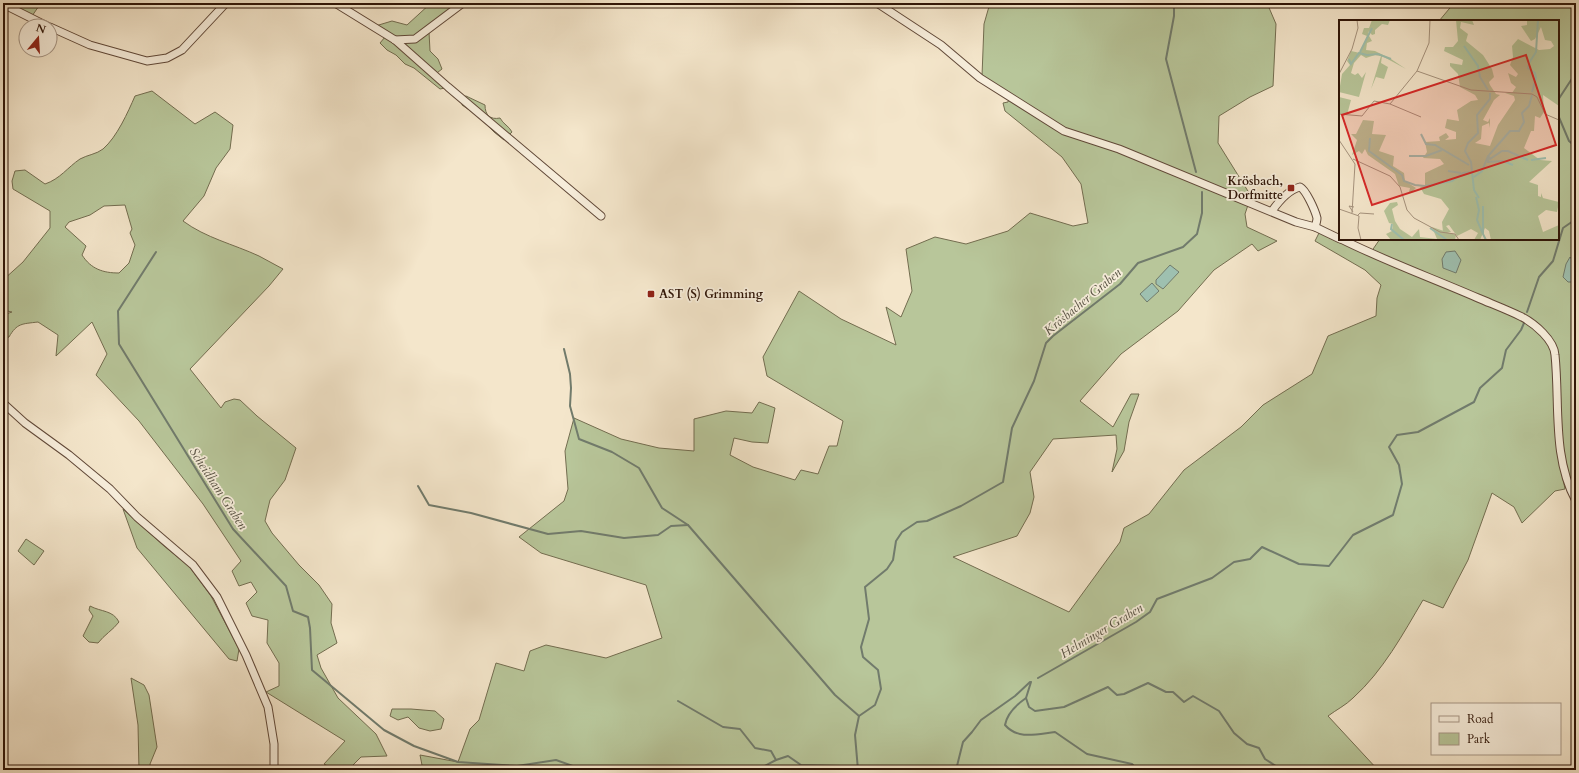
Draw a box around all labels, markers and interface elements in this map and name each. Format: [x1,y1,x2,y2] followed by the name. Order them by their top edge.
[18,18,58,58] north arrow
[34,20,48,38] text: N
[1339,20,1559,240] inset map
[1227,173,1283,203] place label: Krösbach, Dorfmitte
[1286,183,1296,193] marker: Krösbach, Dorfmitte
[1040,264,1126,339] water label: Krösbacher Graben
[659,286,764,302] place label: AST (S) Grimming
[646,289,656,299] marker: AST (S) Grimming
[185,444,252,534] water label: Scheidham Graben
[1057,599,1147,663] water label: Helminger Graben
[1431,703,1561,755] legend
[1467,711,1494,727] text: Road
[1467,731,1491,747] text: Park

